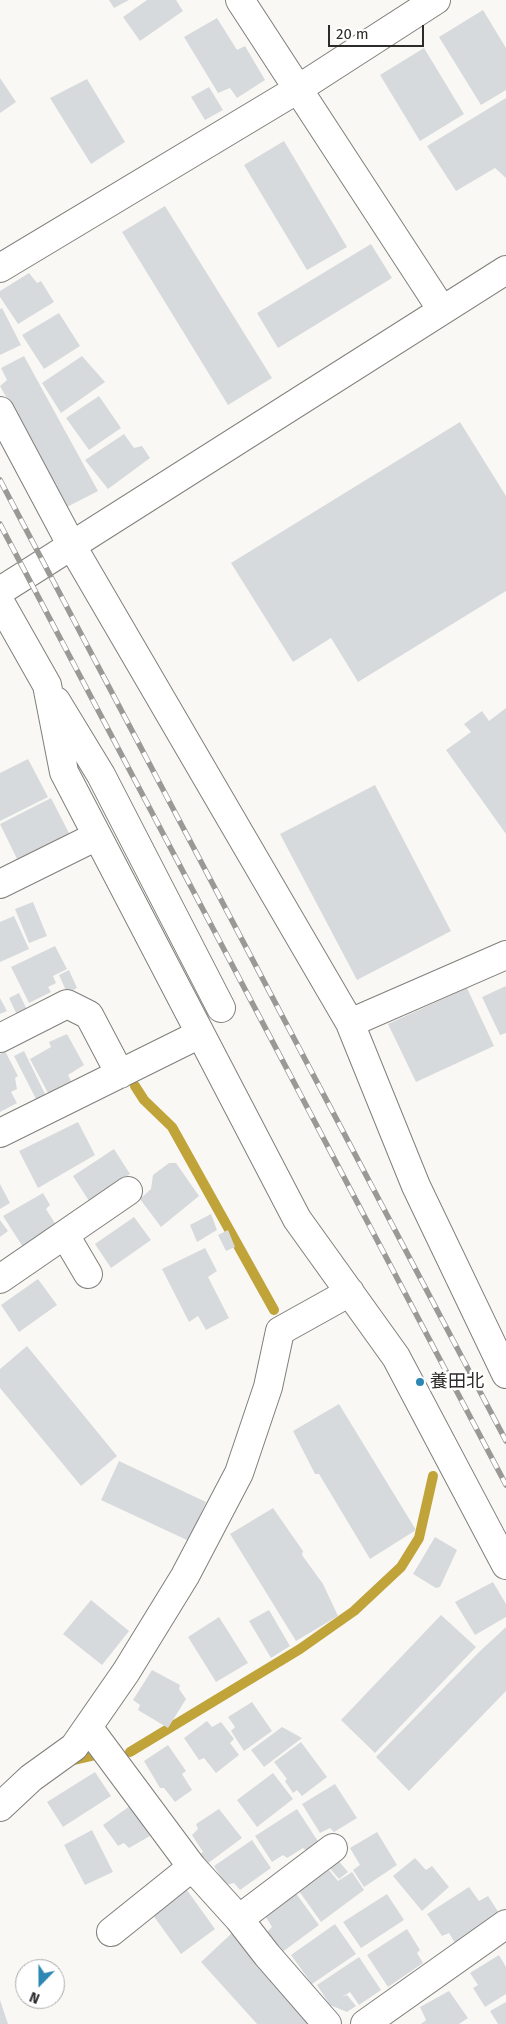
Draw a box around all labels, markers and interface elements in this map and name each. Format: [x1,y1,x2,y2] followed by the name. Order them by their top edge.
[331,15,427,47] scale bar
[336,25,369,43] text: 20 m
[430,1371,484,1393] place label: 養田北
[414,1376,426,1388] marker: 養田北
[15,1959,65,2009] north arrow
[27,1988,42,2007] text: N

